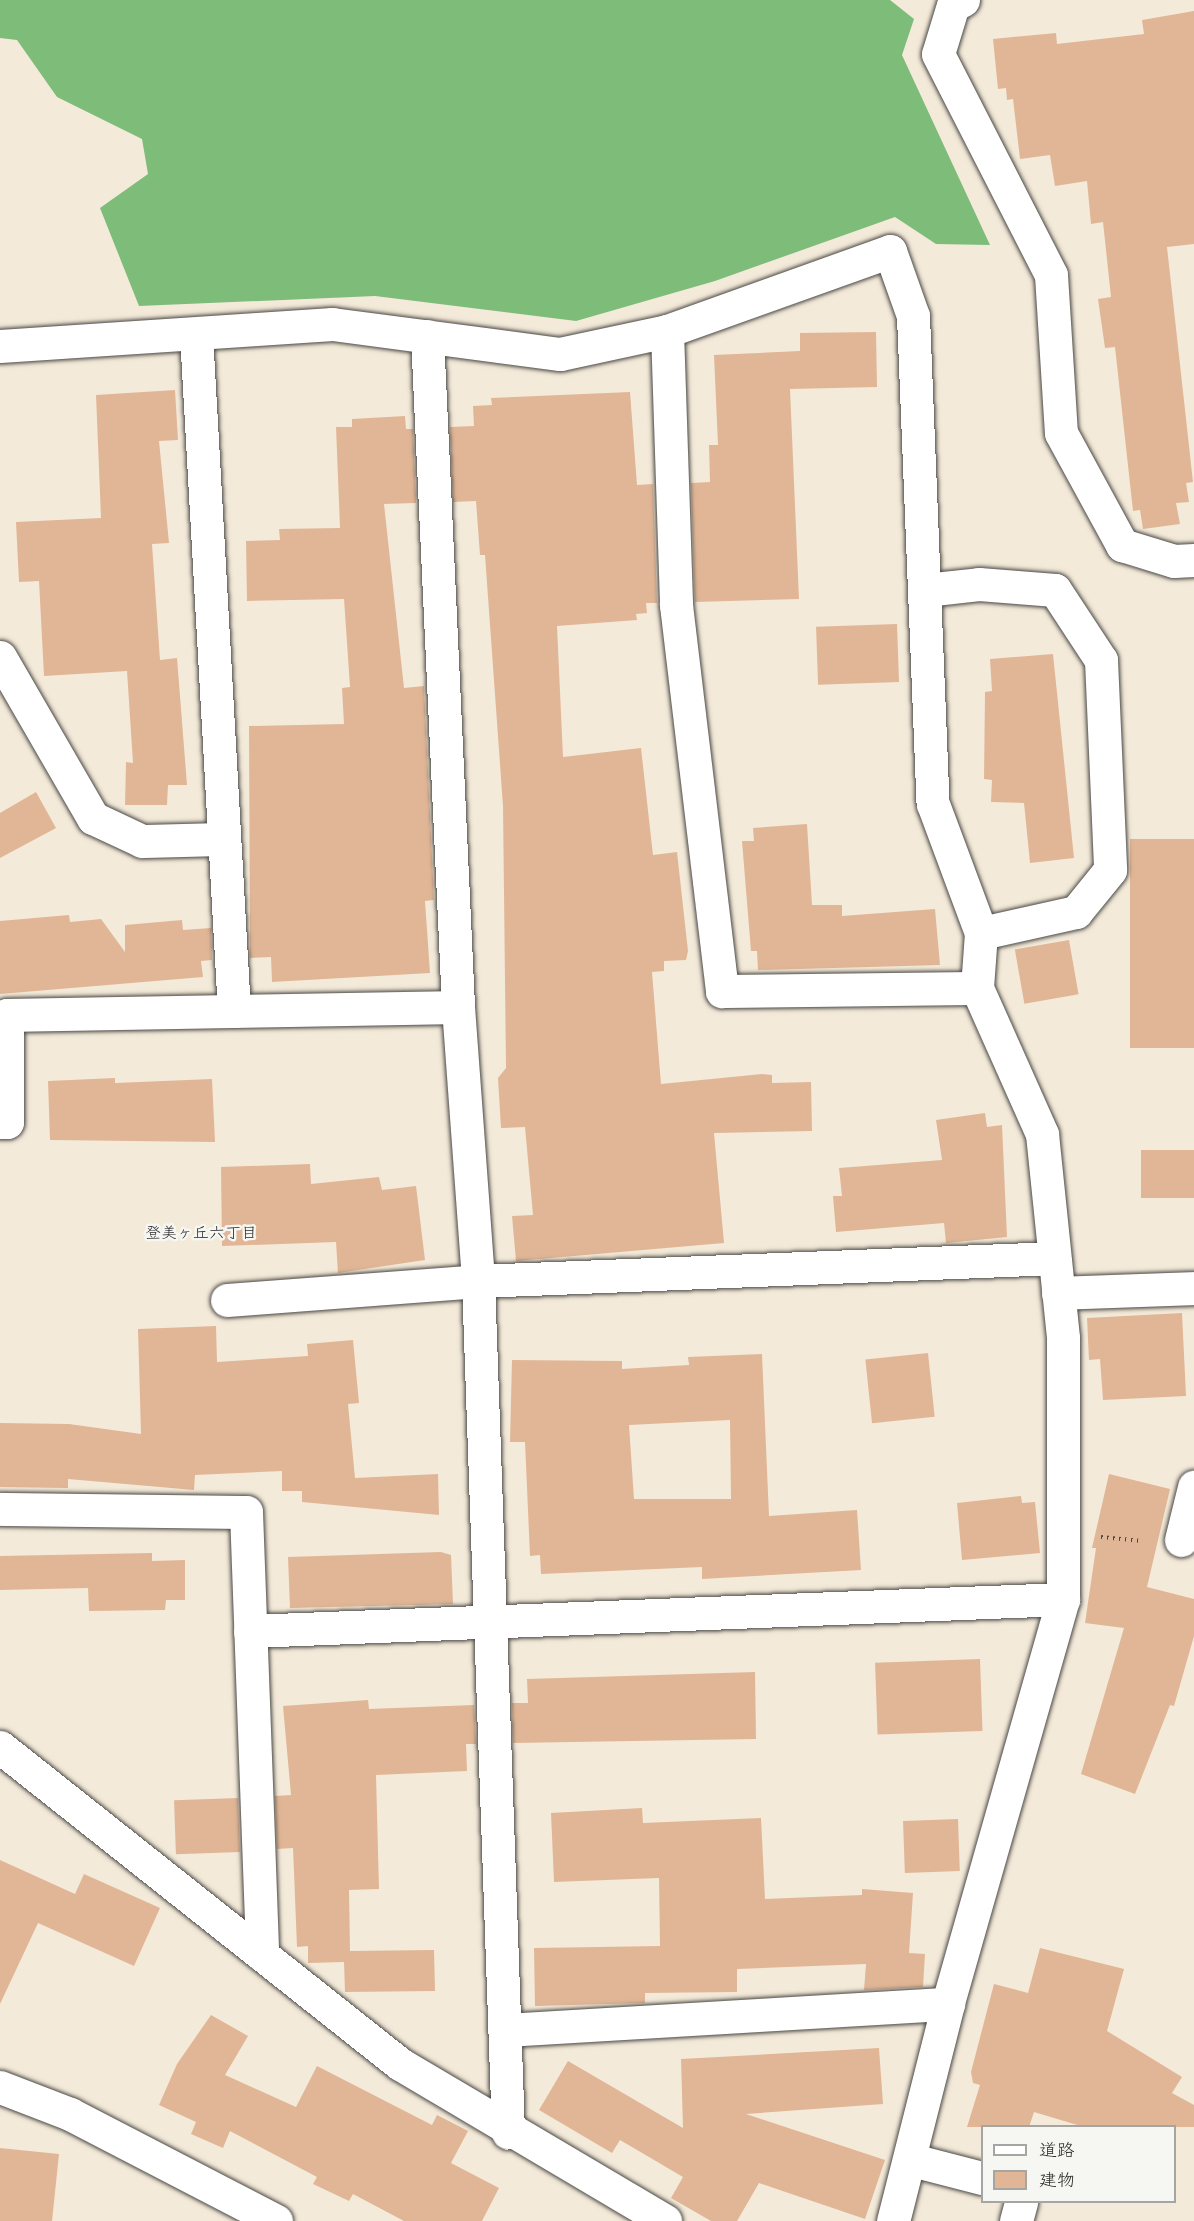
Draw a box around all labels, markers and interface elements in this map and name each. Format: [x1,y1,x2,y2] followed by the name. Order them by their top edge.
[145,1224,257,1244] district label: 登美ヶ丘六丁目
[981,2125,1176,2203] legend
[1039,2137,1075,2166] text: 道路
[1039,2167,1075,2196] text: 建物

